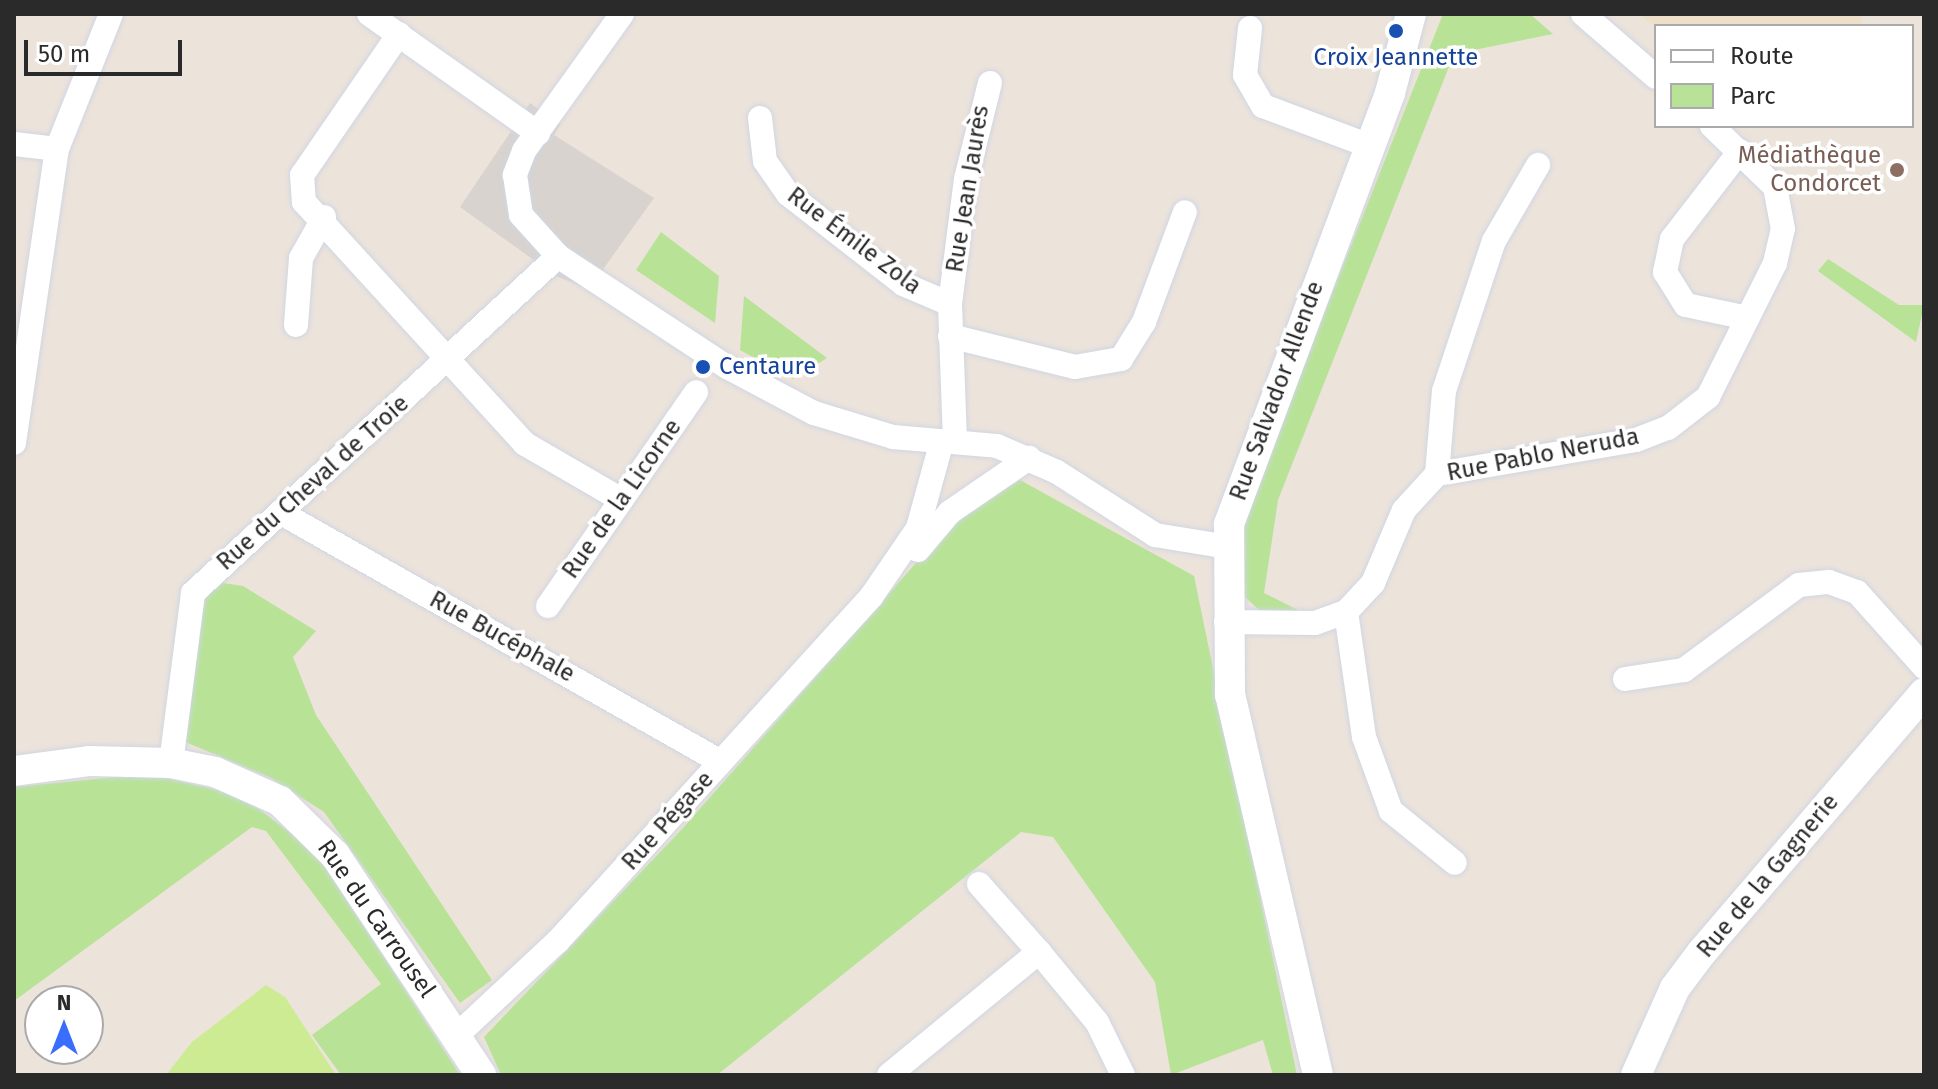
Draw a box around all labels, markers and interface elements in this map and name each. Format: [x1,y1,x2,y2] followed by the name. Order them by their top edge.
[1387,22,1405,40] marker: Croix Jeannette
[28,24,186,74] scale bar
[1654,24,1914,128] legend
[38,40,90,68] text: 50 m
[1730,42,1794,70] text: Route
[1314,44,1478,72] place label: Croix Jeannette
[1730,82,1776,110] text: Parc
[941,103,995,275] street label: Rue Jean Jaurès
[1738,142,1881,198] place label: Médiathèque Condorcet
[1888,161,1906,179] marker: Médiathèque Condorcet
[781,181,927,301] street label: Rue Émile Zola
[1224,277,1330,505] street label: Rue Salvador Allende
[719,353,816,381] place label: Centaure
[694,358,712,376] marker: Centaure
[211,389,415,577] street label: Rue du Cheval de Troie
[556,414,688,584] street label: Rue de la Licorne
[1444,422,1642,488] street label: Rue Pablo Neruda
[424,585,580,689] street label: Rue Bucéphale
[616,766,720,876] street label: Rue Pégase
[1691,788,1845,964] street label: Rue de la Gagnerie
[311,835,441,1003] street label: Rue du Carrousel
[24,985,104,1065] north arrow
[57,989,71,1016] text: N

